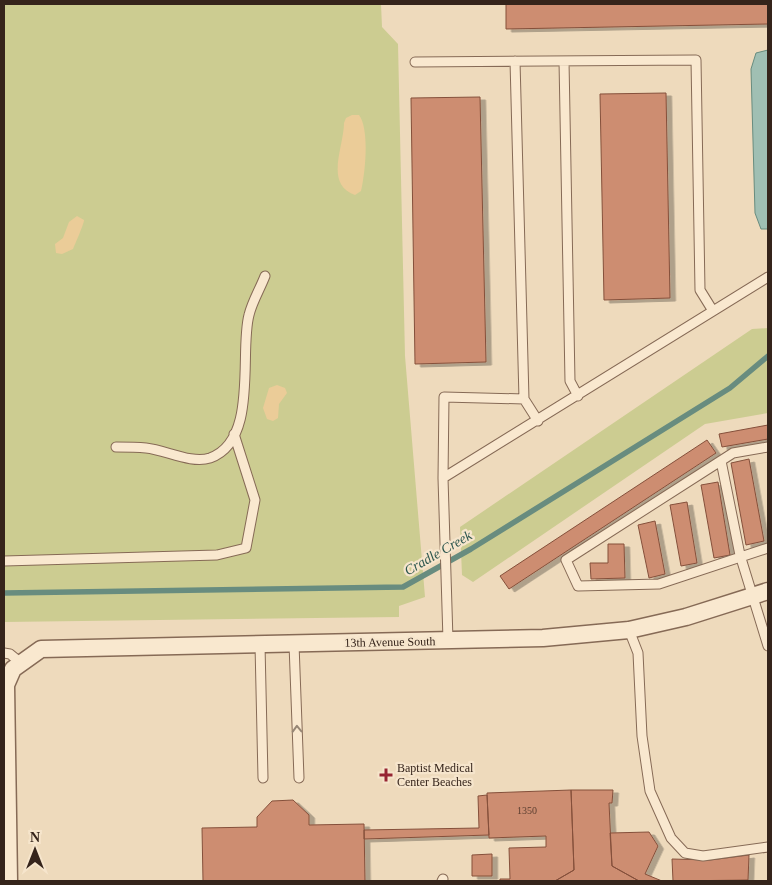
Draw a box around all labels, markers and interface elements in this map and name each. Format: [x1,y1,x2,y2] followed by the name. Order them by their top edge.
[402,527,475,578] water label: Cradle Creek
[344,634,436,650] street label: 13th Avenue South
[292,725,302,732] one-way arrow
[397,761,474,789] place label: Baptist Medical Center Beaches
[379,768,393,782] marker: Baptist Medical Center Beaches
[517,805,537,816] house number: 1350
[10,825,60,875] north arrow
[30,830,40,845] text: N

